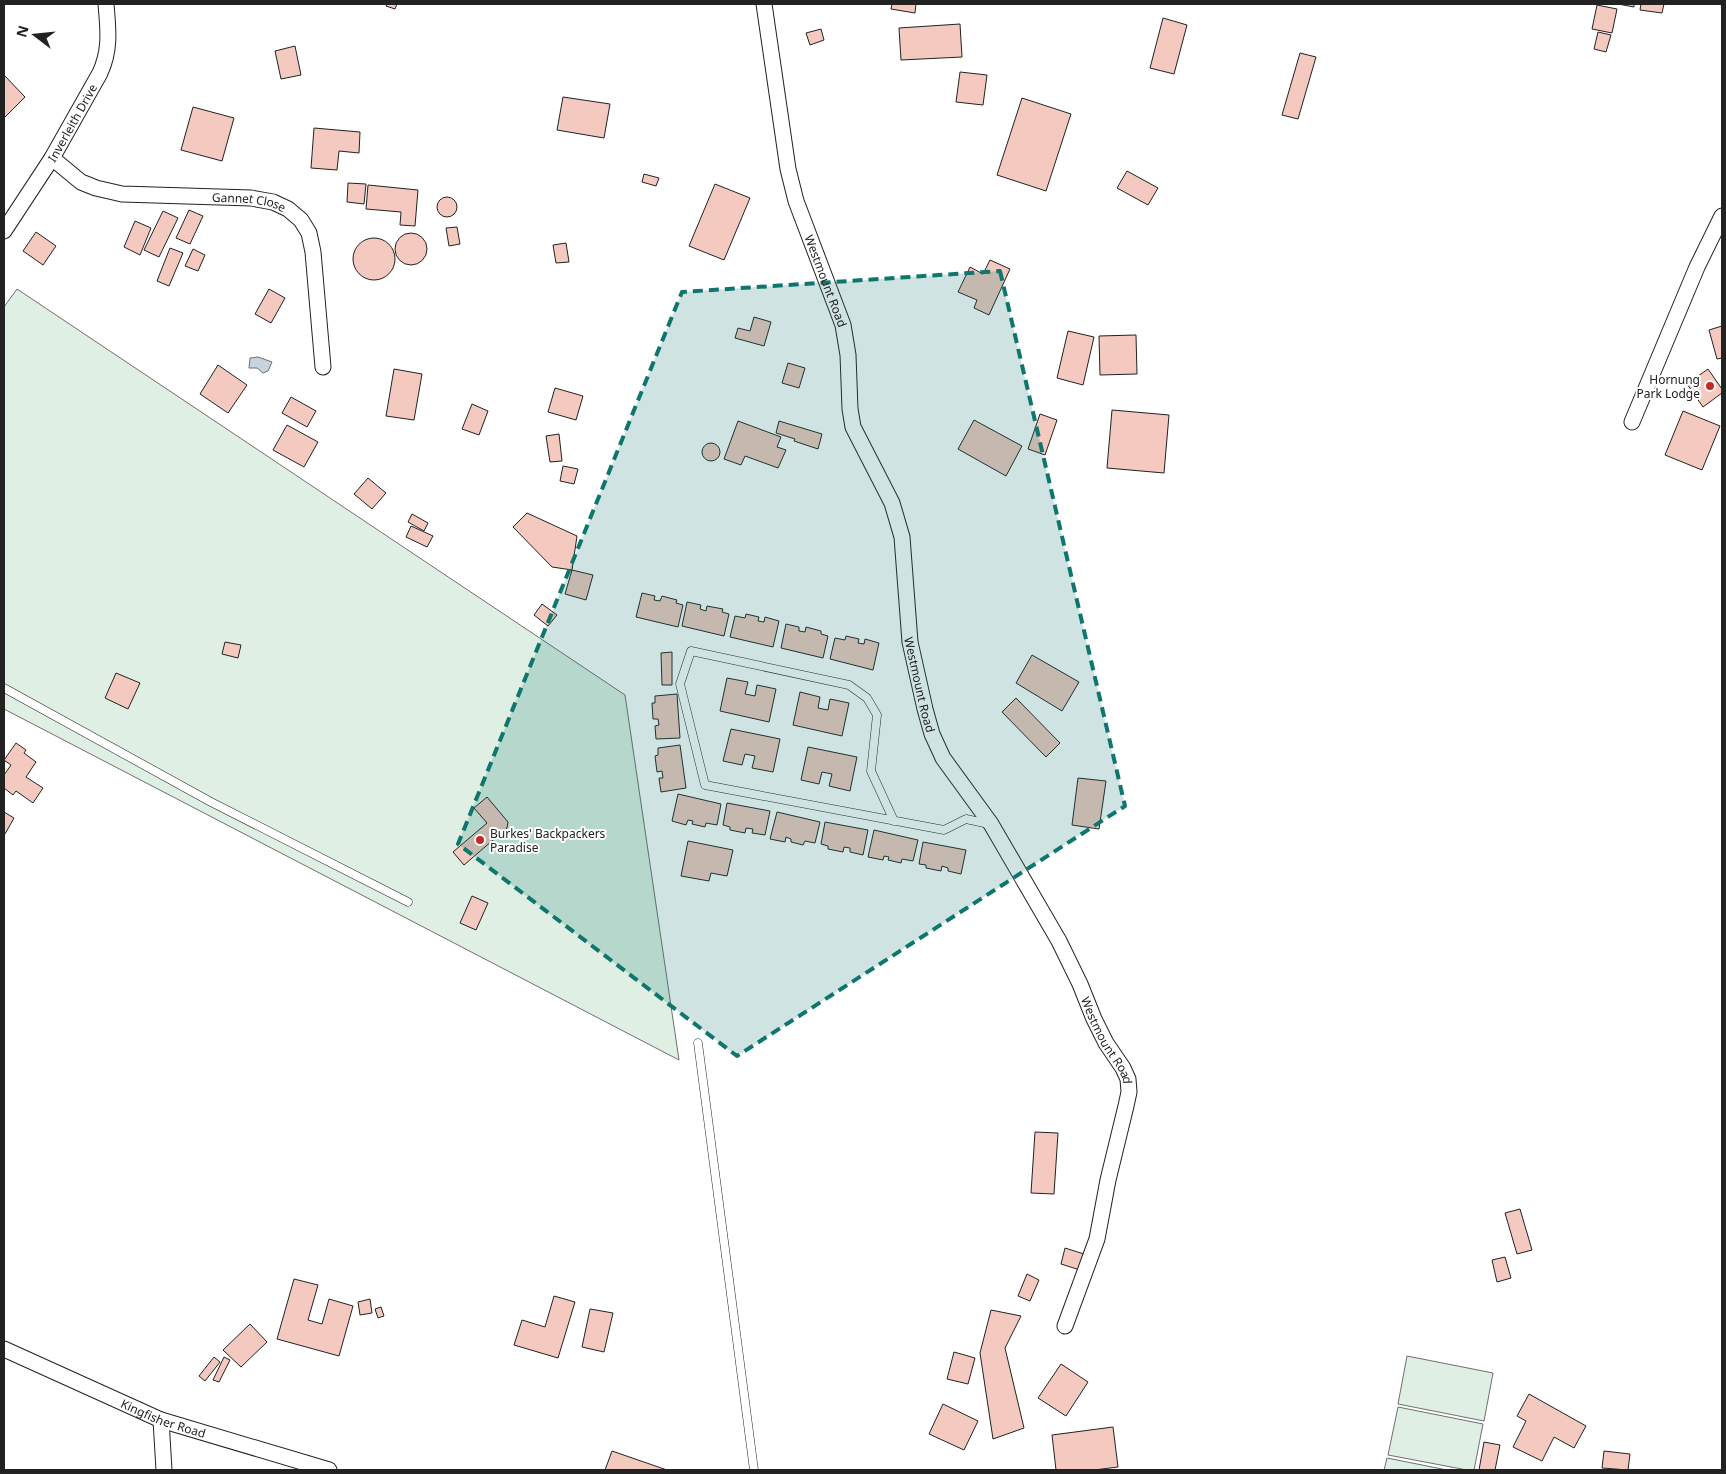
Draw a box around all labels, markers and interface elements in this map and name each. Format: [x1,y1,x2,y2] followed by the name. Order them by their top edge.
[10,10,60,60] north arrow
[11,23,33,39] text: N
[43,80,101,165] street label: Inverleith Drive
[212,188,289,216] street label: Gannet Close
[801,232,851,329] street label: Westmount Road
[1636,371,1700,402] place label: Hornung Park Lodge
[1704,380,1716,392] marker: Hornung Park Lodge
[901,635,940,734] street label: Westmount Road
[490,825,606,856] place label: Burkes' Backpackers Paradise
[474,834,486,846] marker: Burkes' Backpackers Paradise
[1077,994,1137,1085] street label: Westmount Road
[118,1395,208,1441] street label: Kingfisher Road

